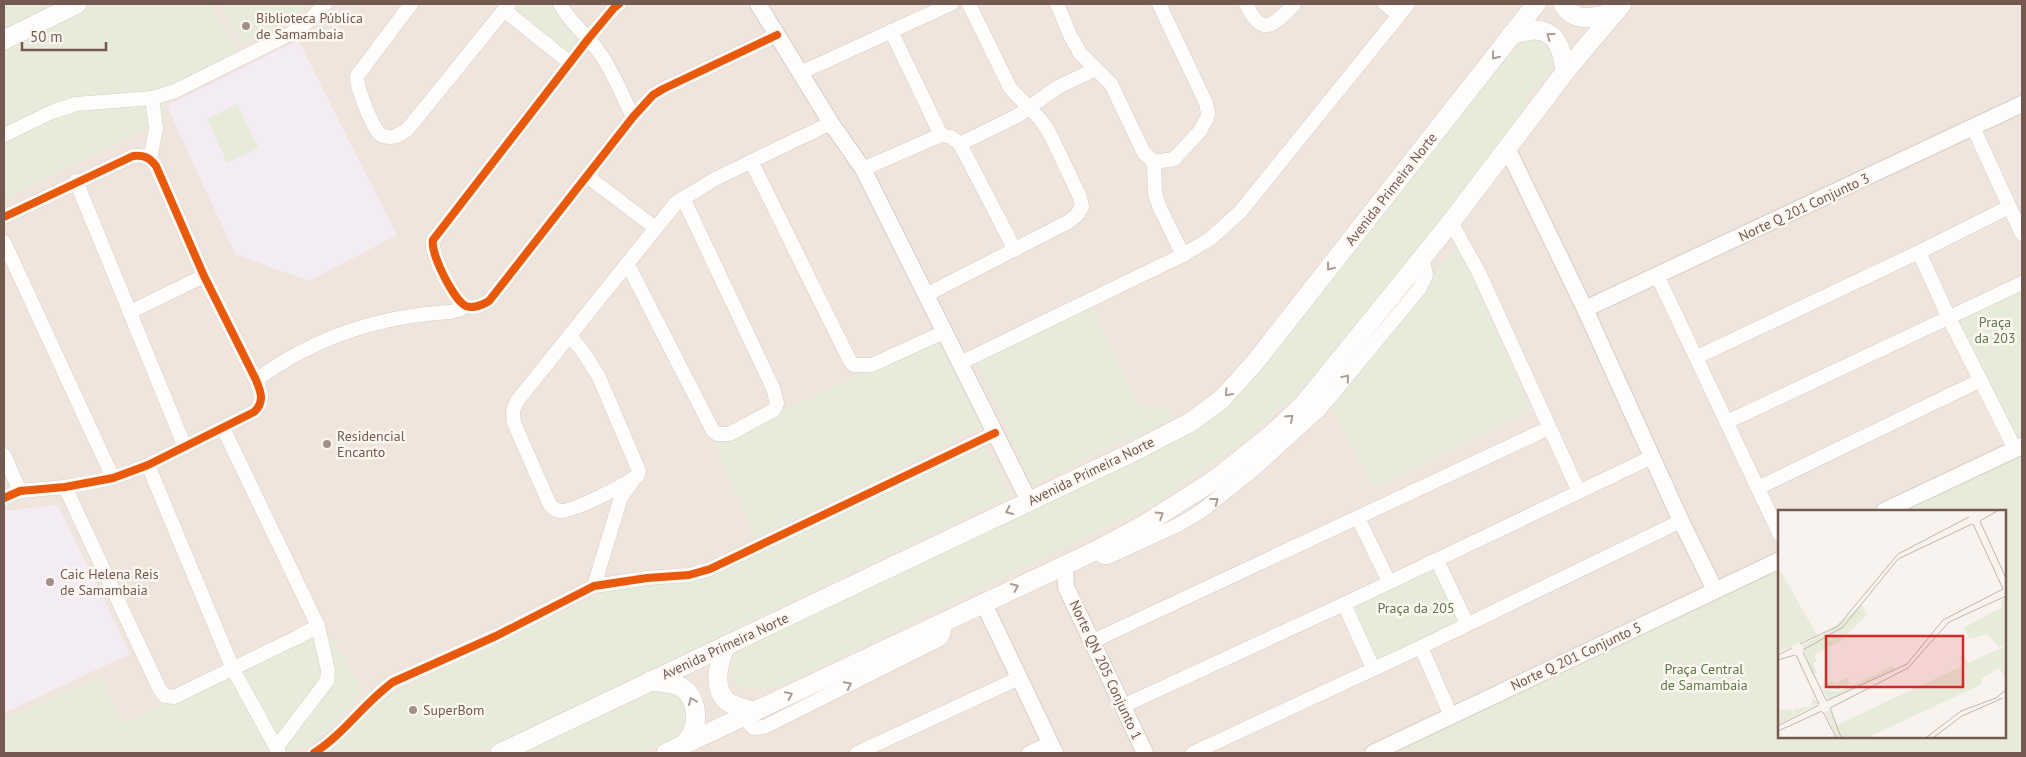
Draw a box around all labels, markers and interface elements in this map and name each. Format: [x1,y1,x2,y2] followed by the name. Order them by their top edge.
[256,9,363,43] place label: Biblioteca Pública de Samambaia
[22,20,106,52] scale bar
[240,20,252,32] marker: Biblioteca Pública de Samambaia
[30,27,63,46] text: 50 m
[1546,33,1556,42] one-way arrow
[1492,50,1500,59] one-way arrow
[1341,129,1441,249] street label: Avenida Primeira Norte
[1736,169,1872,245] street label: Norte Q 201 Conjunto 3
[1327,261,1336,271] one-way arrow
[1974,313,2016,347] park label: Praça da 203
[1340,374,1349,383] one-way arrow
[1225,387,1234,396] one-way arrow
[1284,415,1293,424] one-way arrow
[337,427,405,461] place label: Residencial Encanto
[1025,433,1157,509] street label: Avenida Primeira Norte
[321,438,333,450] marker: Residencial Encanto
[1209,498,1218,506] one-way arrow
[1005,505,1014,515] one-way arrow
[1778,510,2006,737] inset map
[1154,512,1163,521] one-way arrow
[60,565,159,599] place label: Caic Helena Reis de Samambaia
[44,576,56,588] marker: Caic Helena Reis de Samambaia
[1009,584,1018,594] one-way arrow
[1066,597,1146,743] street label: Norte QN 205 Conjunto 1
[1377,599,1455,617] park label: Praça da 205
[658,609,792,683] street label: Avenida Primeira Norte
[1508,618,1644,694] street label: Norte Q 201 Conjunto 5
[1660,660,1748,694] park label: Praça Central de Samambaia
[842,681,851,691] one-way arrow
[784,691,793,701] one-way arrow
[687,697,698,706] one-way arrow
[423,701,484,719] place label: SuperBom
[407,704,419,716] marker: SuperBom

